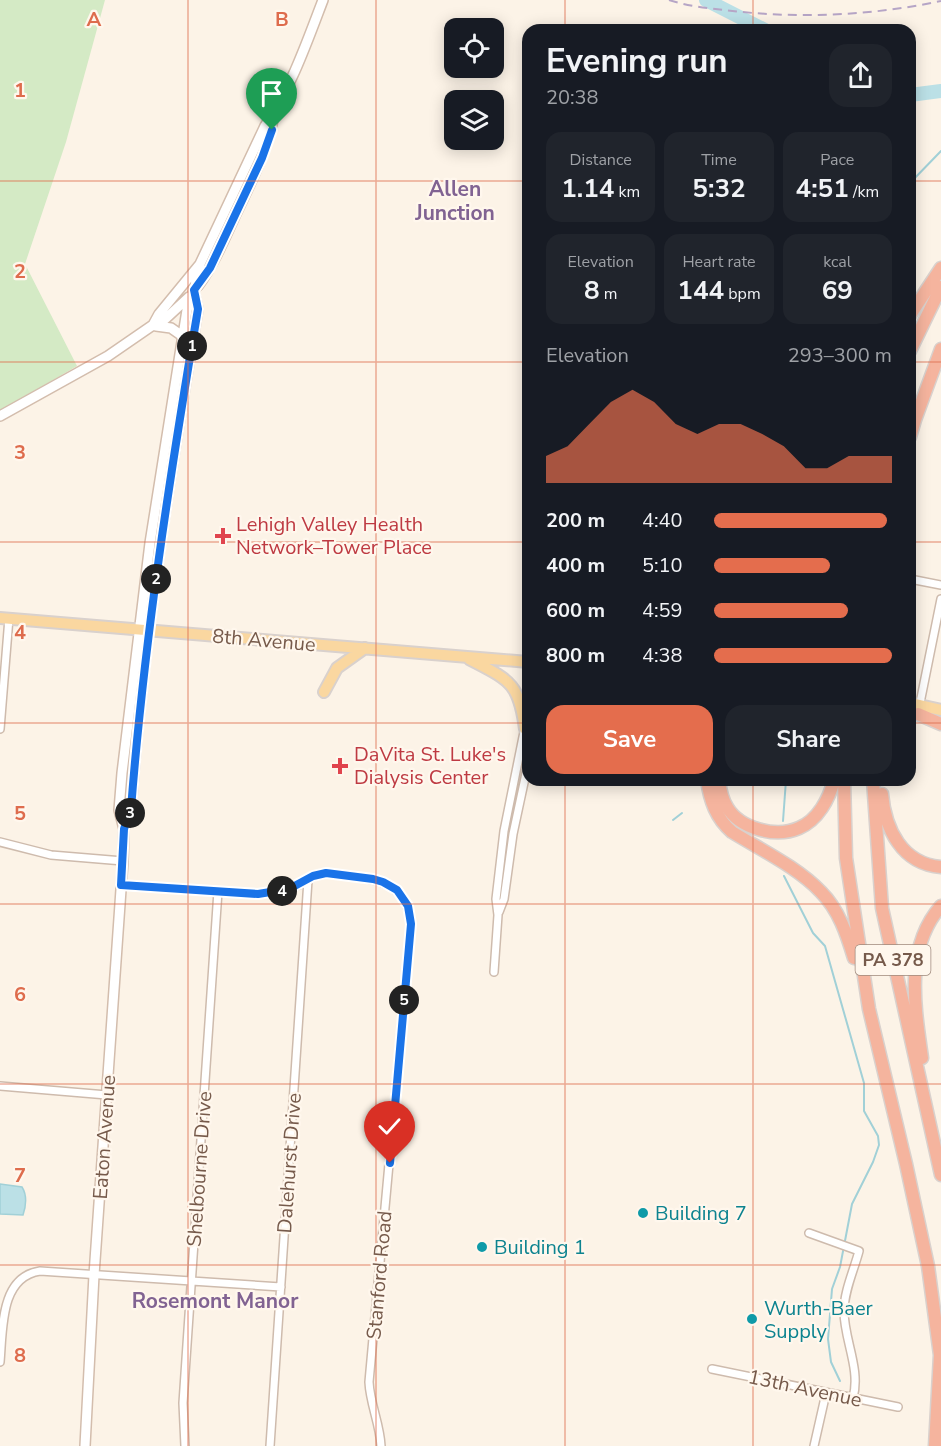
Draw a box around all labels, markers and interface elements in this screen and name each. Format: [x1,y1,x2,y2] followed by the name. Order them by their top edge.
[87,6,102,33] text: A
[275,6,289,33] text: B
[444,18,504,150] map controls
[444,18,504,78] button: locate
[546,39,728,84] text: Evening run
[829,44,892,107] button: share
[246,68,297,130] pin
[14,77,26,104] text: 1
[255,77,288,110] icon: arrive
[546,84,599,111] text: 20:38
[444,90,504,150] button: layers
[570,149,632,171] text: Distance
[701,149,737,171] text: Time
[820,149,854,171] text: Pace
[561,171,614,206] text: 1.14
[692,171,746,206] text: 5:32
[796,171,849,206] text: 4:51
[414,175,495,227] district label: Allen Junction
[614,181,640,203] text: km
[849,181,879,203] text: /km
[568,251,634,273] text: Elevation
[682,251,756,273] text: Heart rate
[823,251,852,273] text: kcal
[14,258,26,285] text: 2
[584,273,600,308] text: 8
[677,273,724,308] text: 144
[822,273,853,308] text: 69
[600,283,617,305] text: m
[724,283,761,305] text: bpm
[177,331,207,361] pin: 1
[187,335,197,357] text: 1
[546,342,629,369] text: Elevation
[788,342,892,369] text: 293–300 m
[14,439,26,466] text: 3
[546,507,605,534] text: 200 m
[642,507,683,534] text: 4:40
[236,511,432,561] place label: Lehigh Valley Health Network–Tower Place
[214,527,232,545] marker: Lehigh Valley Health Network–Tower Place
[546,552,605,579] text: 400 m
[642,552,683,579] text: 5:10
[141,564,171,594] pin: 2
[151,568,161,590] text: 2
[546,597,605,624] text: 600 m
[642,597,683,624] text: 4:59
[14,619,26,646] text: 4
[211,623,317,658] street label: 8th Avenue
[546,642,605,669] text: 800 m
[642,642,683,669] text: 4:38
[546,705,713,774] button: Save
[725,705,892,774] button: Share
[354,741,506,791] place label: DaVita St. Luke's Dialysis Center
[331,757,349,775] marker: DaVita St. Luke's Dialysis Center
[115,798,145,828] pin: 3
[14,800,26,827] text: 5
[125,802,135,824] text: 3
[267,876,297,906] pin: 4
[277,880,287,902] text: 4
[856,945,930,975] road number: PA 378
[14,981,26,1008] text: 6
[389,985,419,1015] pin: 5
[399,989,409,1011] text: 5
[87,1074,122,1200] street label: Eaton Avenue
[181,1090,218,1248] street label: Shelbourne Drive
[271,1092,308,1234] street label: Dalehurst Drive
[364,1101,415,1163] pin
[373,1110,406,1143] icon: check
[14,1162,26,1189] text: 7
[655,1200,747,1227] place label: Building 7
[636,1206,650,1220] marker: Building 7
[360,1210,399,1341] street label: Stanford Road
[494,1234,586,1261] place label: Building 1
[475,1240,489,1254] marker: Building 1
[132,1287,299,1315] district label: Rosemont Manor
[764,1295,873,1345] place label: Wurth-Baer Supply
[745,1312,759,1326] marker: Wurth-Baer Supply
[14,1342,26,1369] text: 8
[746,1363,864,1414] street label: 13th Avenue

